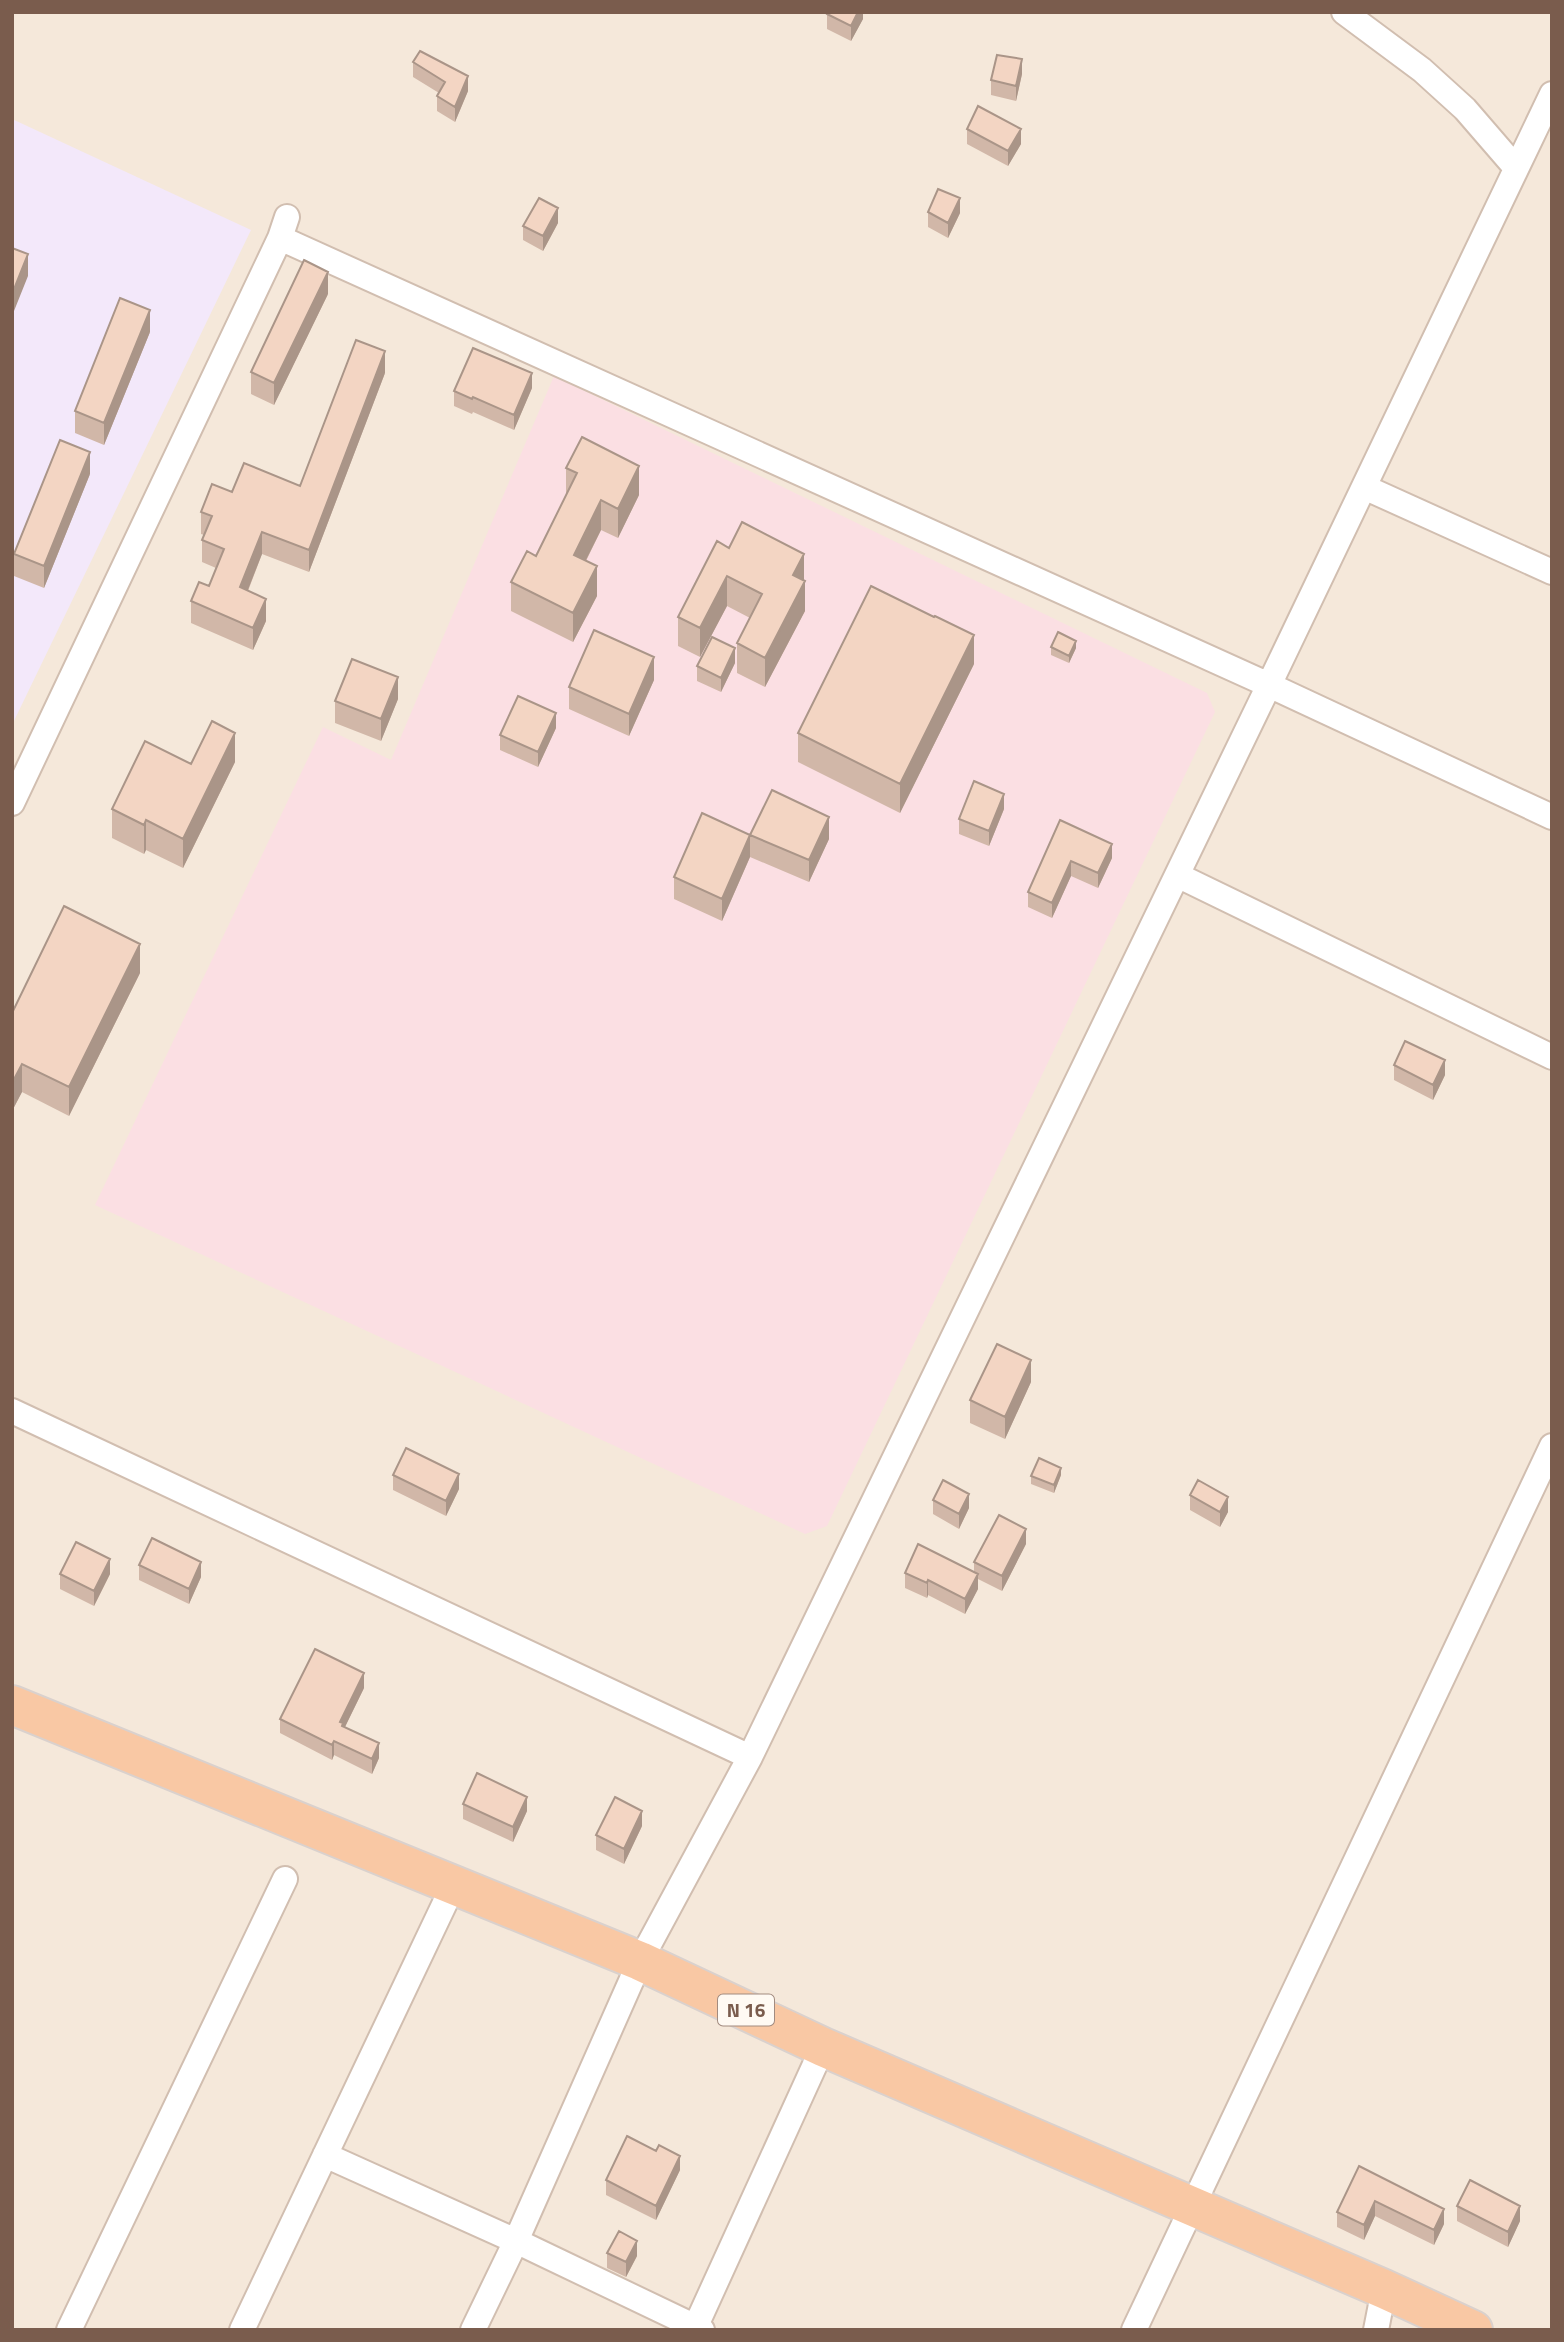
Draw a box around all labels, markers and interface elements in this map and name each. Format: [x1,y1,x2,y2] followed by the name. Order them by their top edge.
[718,1994,774,2026] road number: N 16

